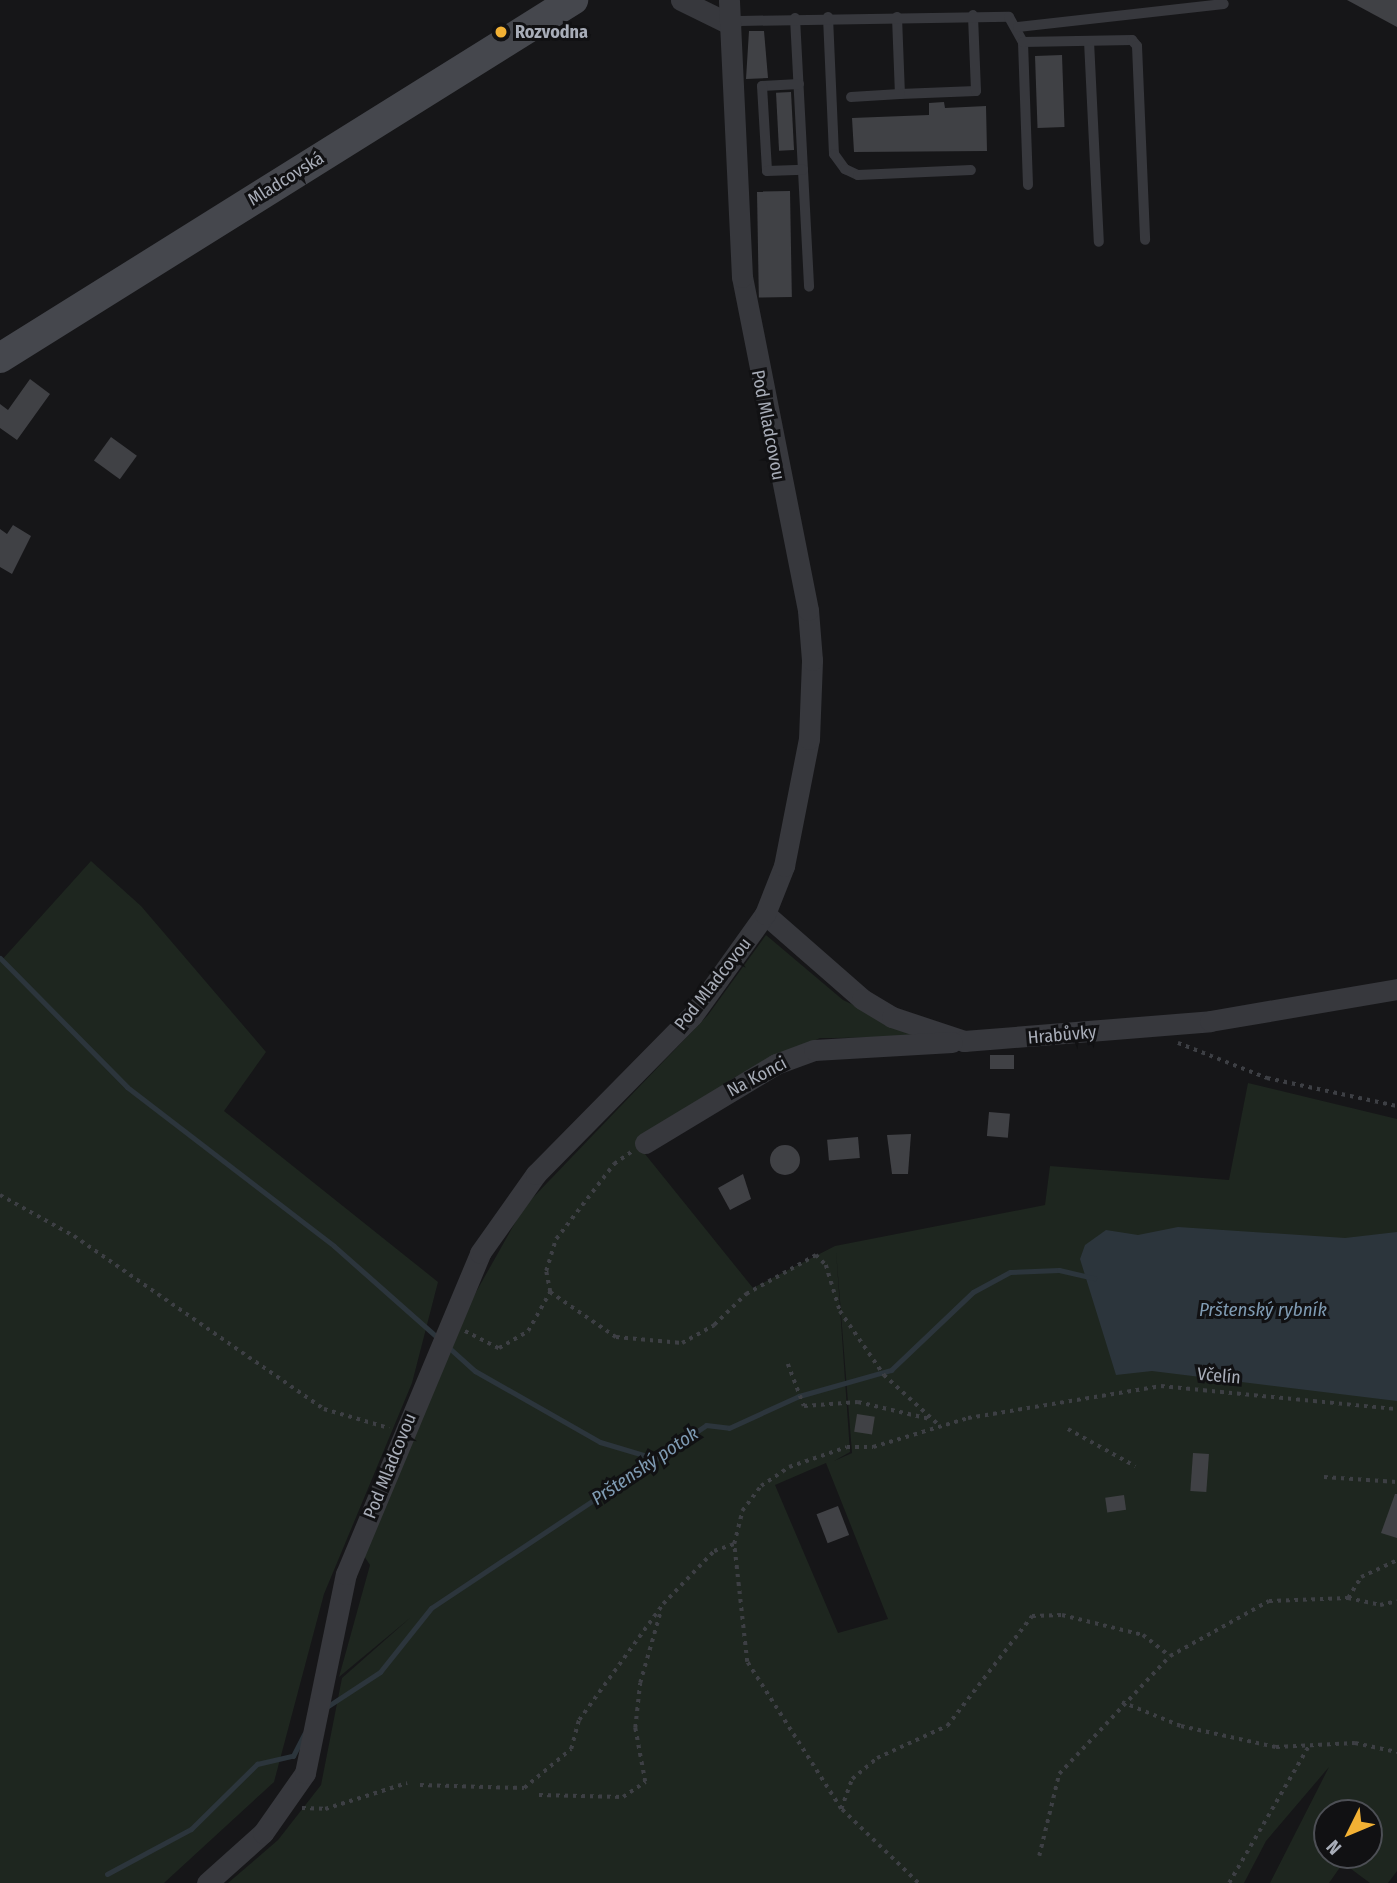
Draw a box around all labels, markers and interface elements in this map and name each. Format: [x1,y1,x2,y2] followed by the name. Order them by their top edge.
[515,21,588,43] place label: Rozvodna
[493,24,509,40] marker: Rozvodna
[244,147,328,211] street label: Mladcovská
[747,368,789,482] street label: Pod Mladcovou
[670,933,756,1035] street label: Pod Mladcovou
[1027,1021,1097,1049] street label: Hrabůvky
[723,1052,791,1102] street label: Na Konci
[1199,1299,1327,1321] water label: Prštenský rybník
[1196,1363,1242,1389] street label: Včelín
[359,1410,421,1522] street label: Pod Mladcovou
[587,1422,703,1510] water label: Prštenský potok
[1313,1799,1383,1869] north arrow
[1321,1835,1346,1859] text: N

